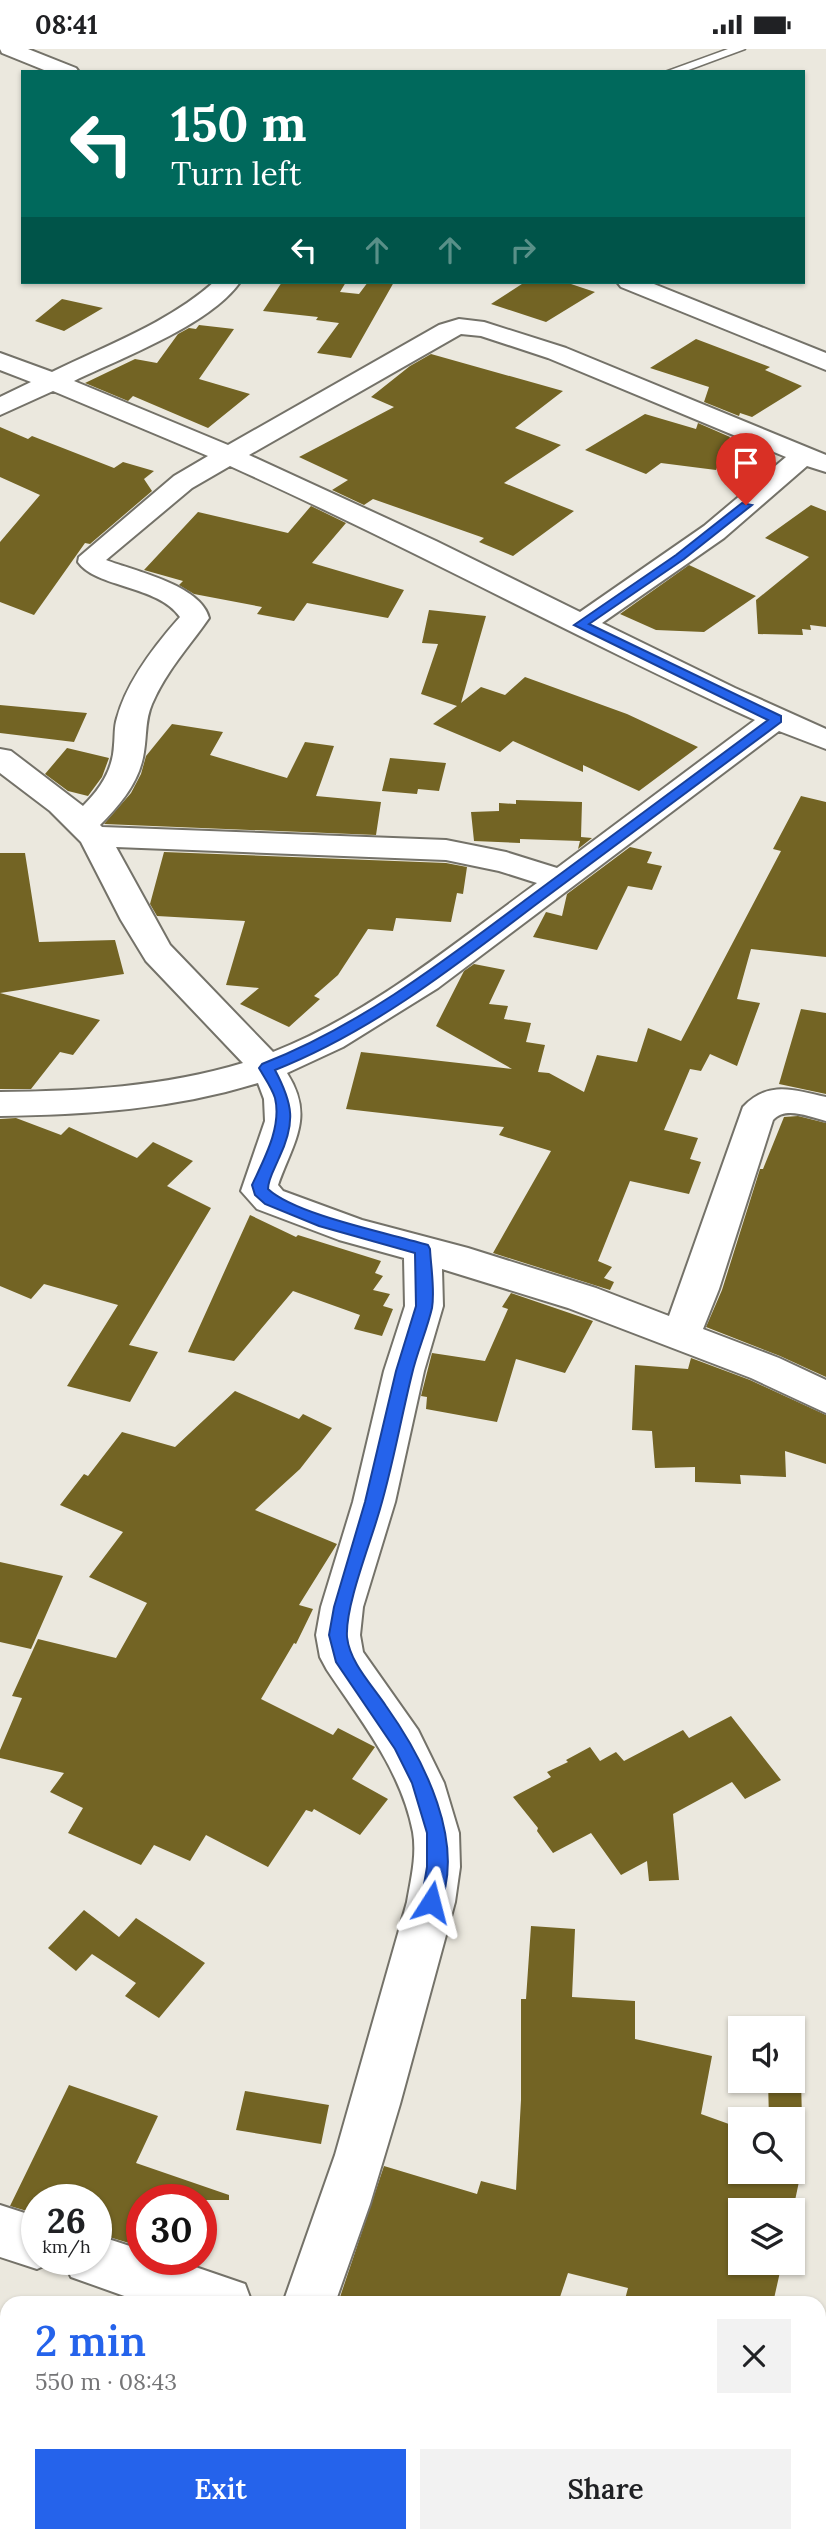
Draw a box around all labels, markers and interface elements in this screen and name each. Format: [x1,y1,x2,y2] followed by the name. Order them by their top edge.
[35,8,98,41] text: 08:41
[171,92,307,154] text: 150 m
[56,98,147,189] icon: left
[171,153,301,194] text: Turn left
[285,231,323,269] icon: left
[358,231,396,269] icon: ahead
[431,231,469,269] icon: ahead
[504,231,542,269] icon: right
[716,433,776,505] pin
[727,444,765,482] icon: arrive
[394,1865,468,1939] position arrow
[728,2016,805,2275] map controls
[728,2016,805,2093] button: sound
[728,2107,805,2184] button: search
[126,2184,217,2275] speed limit sign: 30
[47,2198,86,2243] text: 26
[728,2198,805,2275] button: layers
[42,2235,91,2258] text: km/h
[35,2314,146,2368] text: 2 min
[717,2319,791,2393] button: close
[35,2367,177,2396] text: 550 m · 08:43
[35,2449,406,2529] button: Exit
[420,2449,791,2529] button: Share

